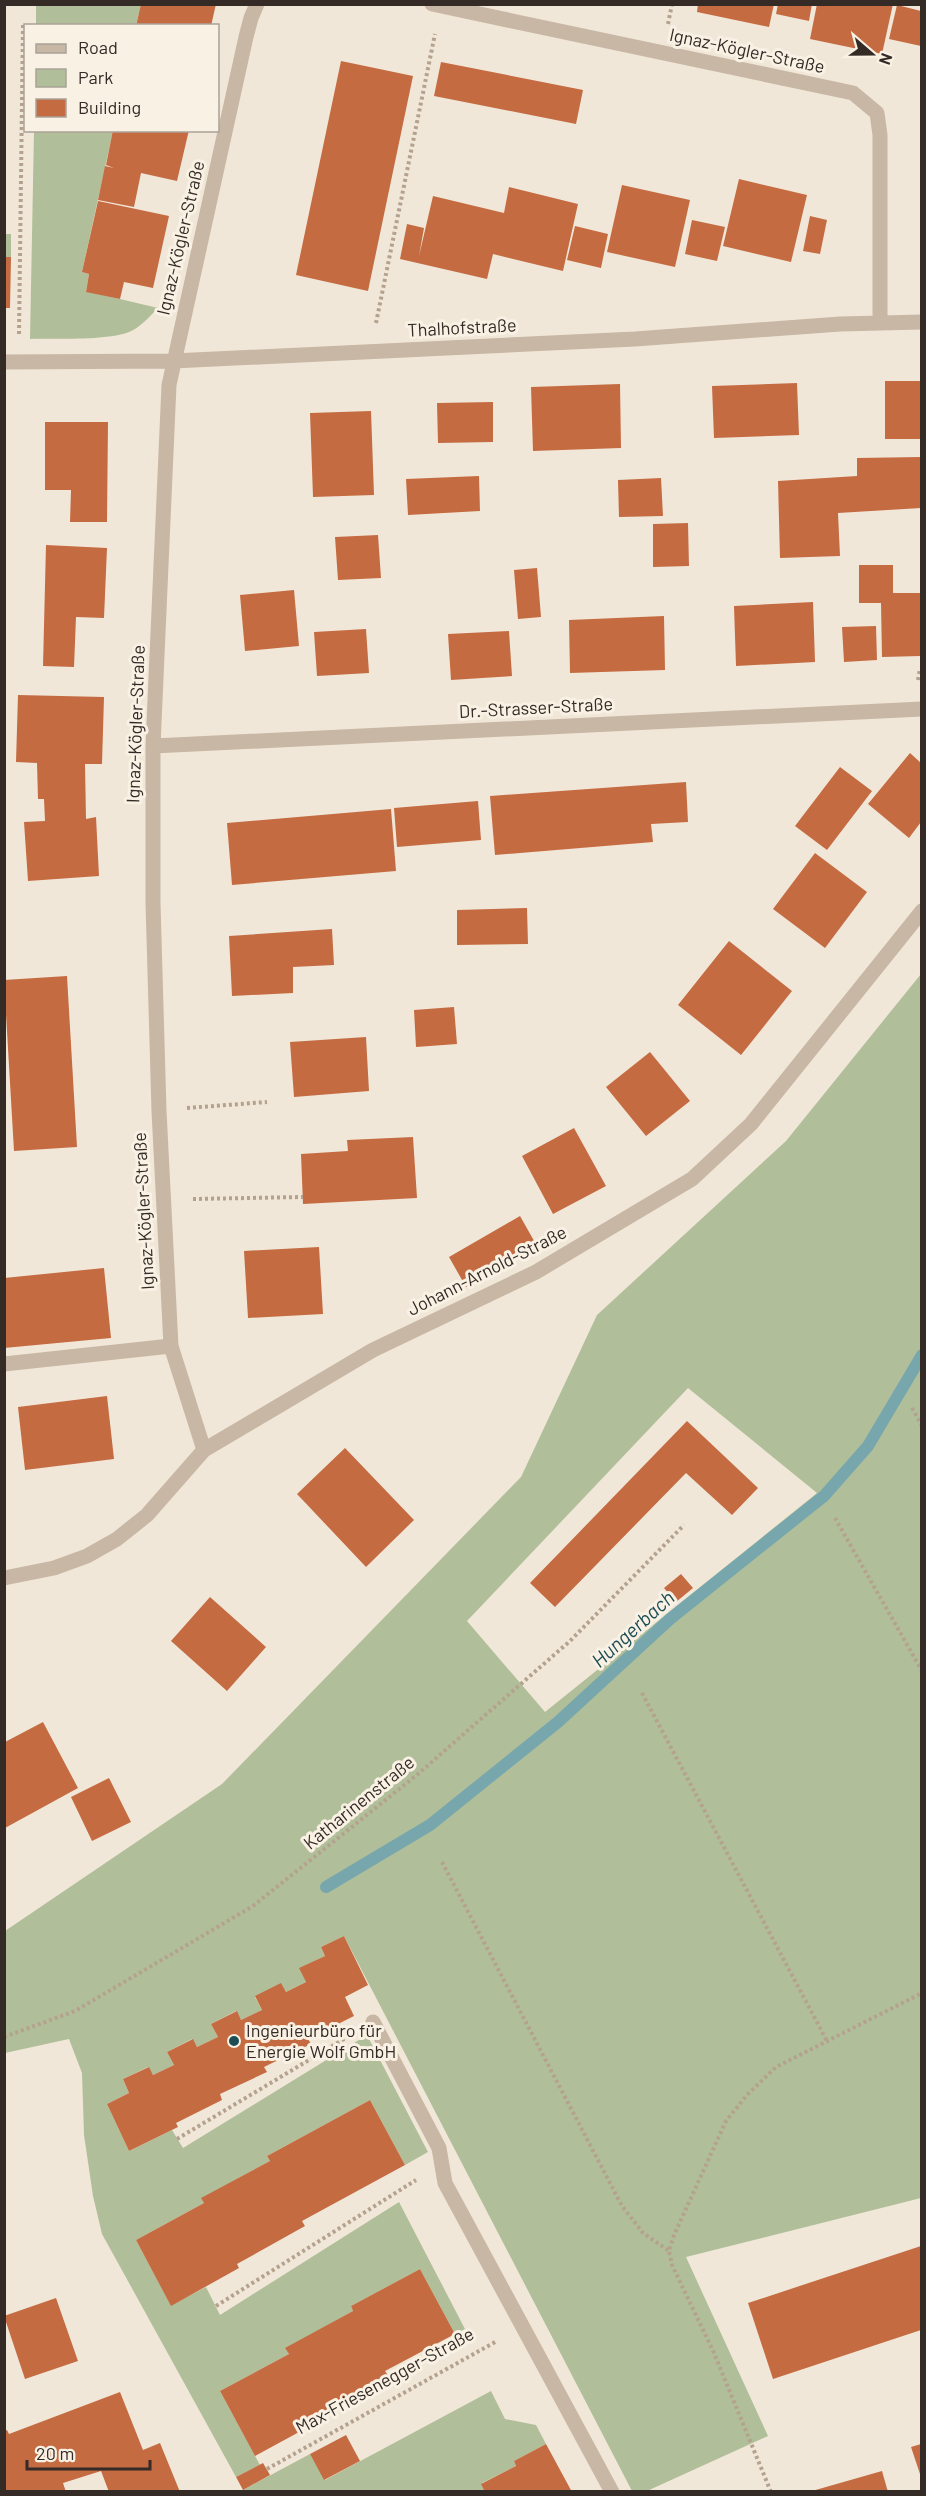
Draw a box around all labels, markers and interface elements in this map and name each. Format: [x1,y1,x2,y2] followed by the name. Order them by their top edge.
[668,23,827,77] street label: Ignaz-Kögler-Straße
[24,24,219,132] legend
[842,24,902,84] north arrow
[78,36,118,58] text: Road
[876,51,897,68] text: N
[78,66,113,88] text: Park
[78,96,141,118] text: Building
[152,158,209,317] street label: Ignaz-Kögler-Straße
[407,313,517,341] street label: Thalhofstraße
[121,645,149,803] street label: Ignaz-Kögler-Straße
[458,692,613,722] street label: Dr.-Strasser-Straße
[128,1132,158,1291] street label: Ignaz-Kögler-Straße
[403,1220,570,1320] street label: Johann-Arnold-Straße
[586,1585,679,1672] water label: Hungerbach
[299,1751,418,1854] street label: Katharinenstraße
[246,2019,396,2062] place label: Ingenieurbüro für Energie Wolf GmbH
[227,2034,241,2048] marker: Ingenieurbüro für Energie Wolf GmbH
[292,2322,477,2438] street label: Max-Friesenegger-Straße
[27,2433,150,2471] scale bar
[36,2442,74,2464] text: 20 m

